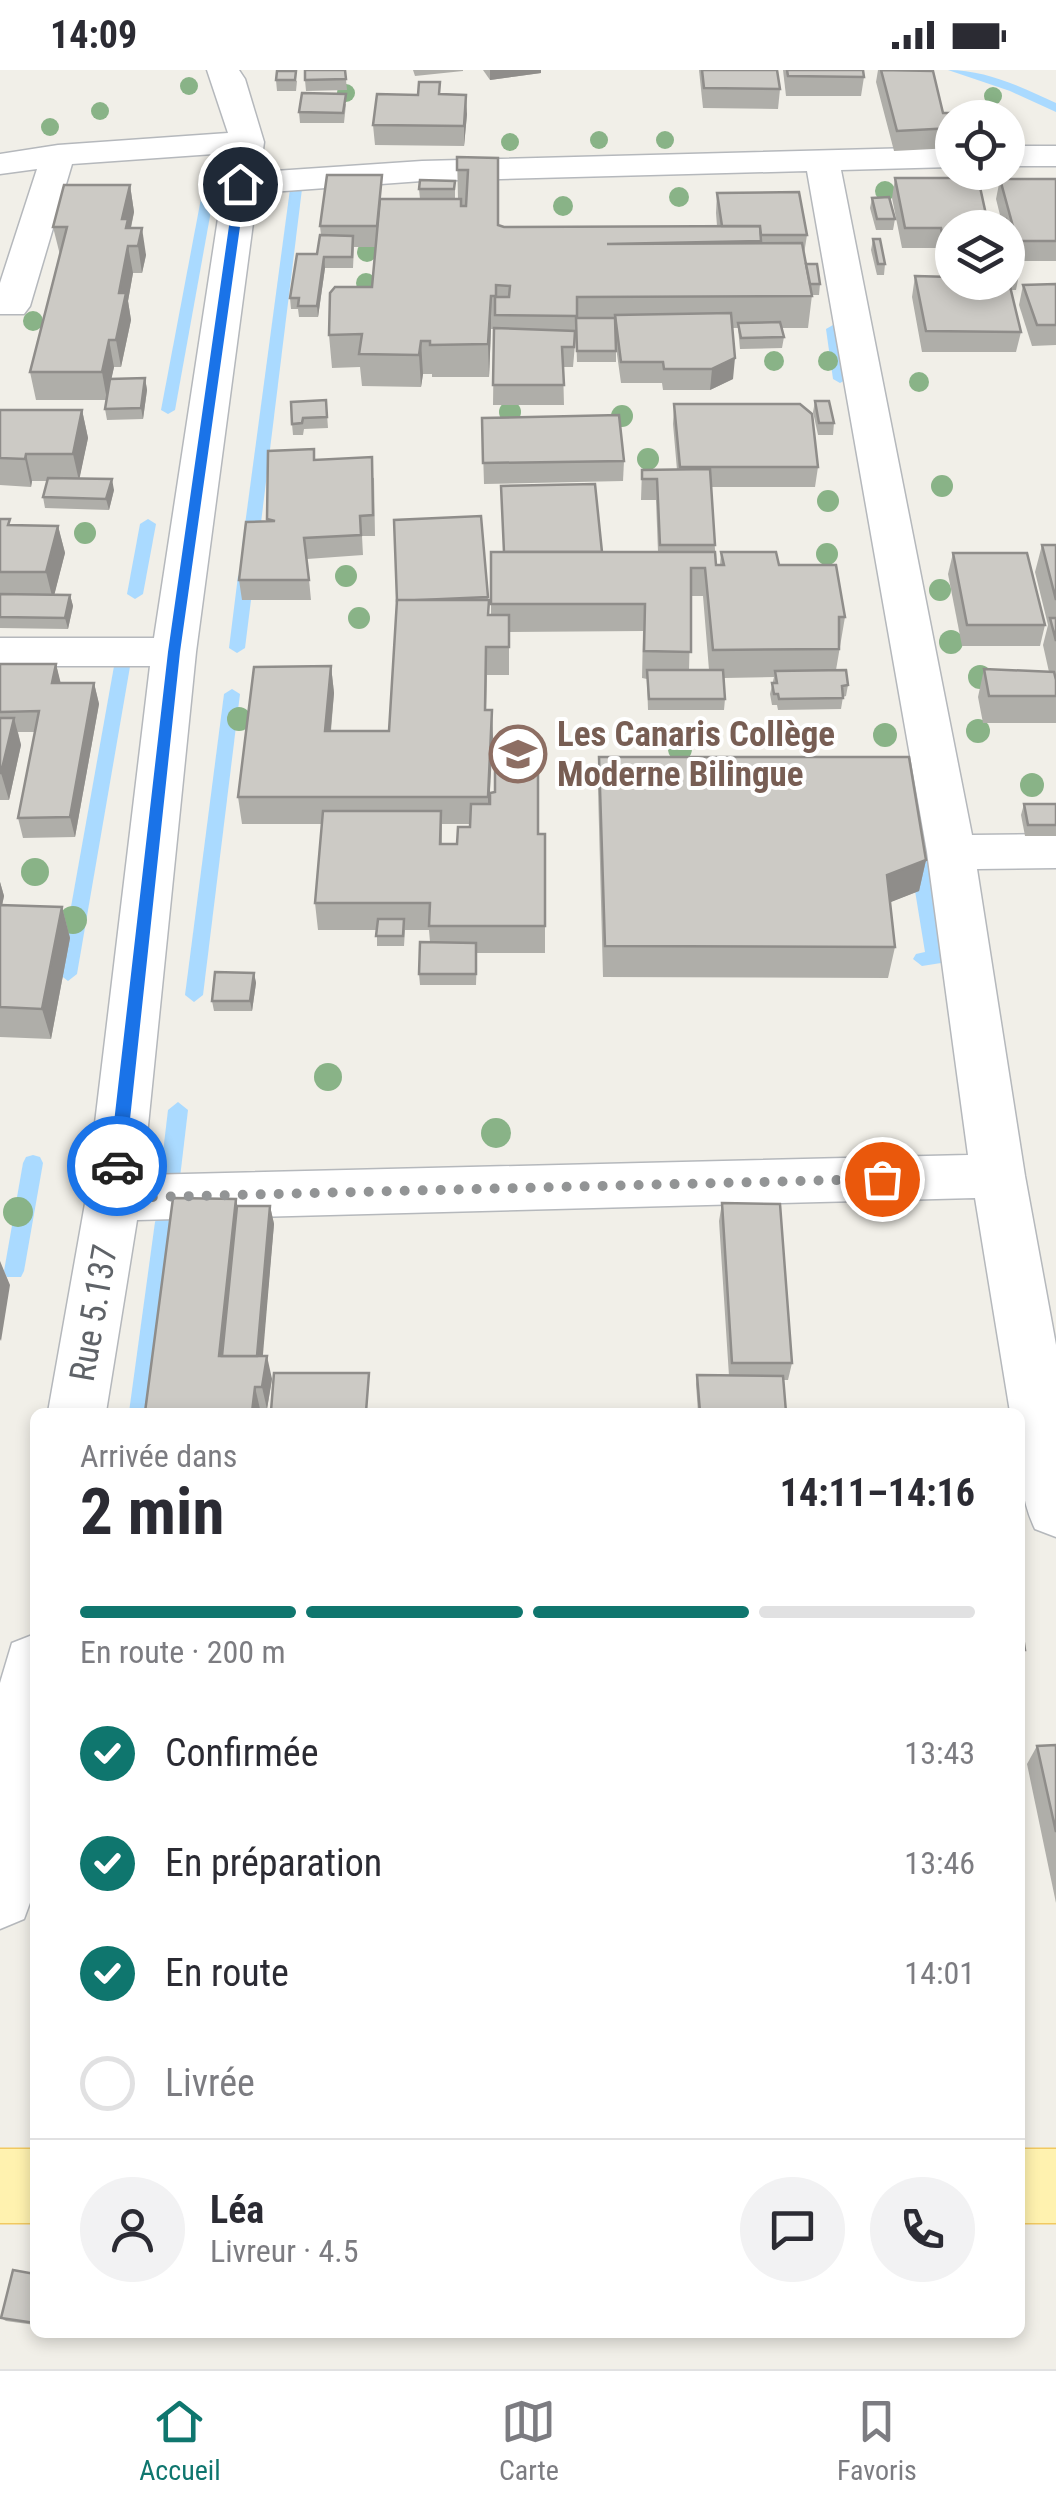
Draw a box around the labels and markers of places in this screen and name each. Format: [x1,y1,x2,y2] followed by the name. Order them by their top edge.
[198,142,283,227] pin
[557,714,835,795] place label: Les Canaris Collège Moderne Bilingue
[488,724,548,784] school or university icon: Les Canaris Collège Moderne Bilingue
[840,1137,925,1222] pin

